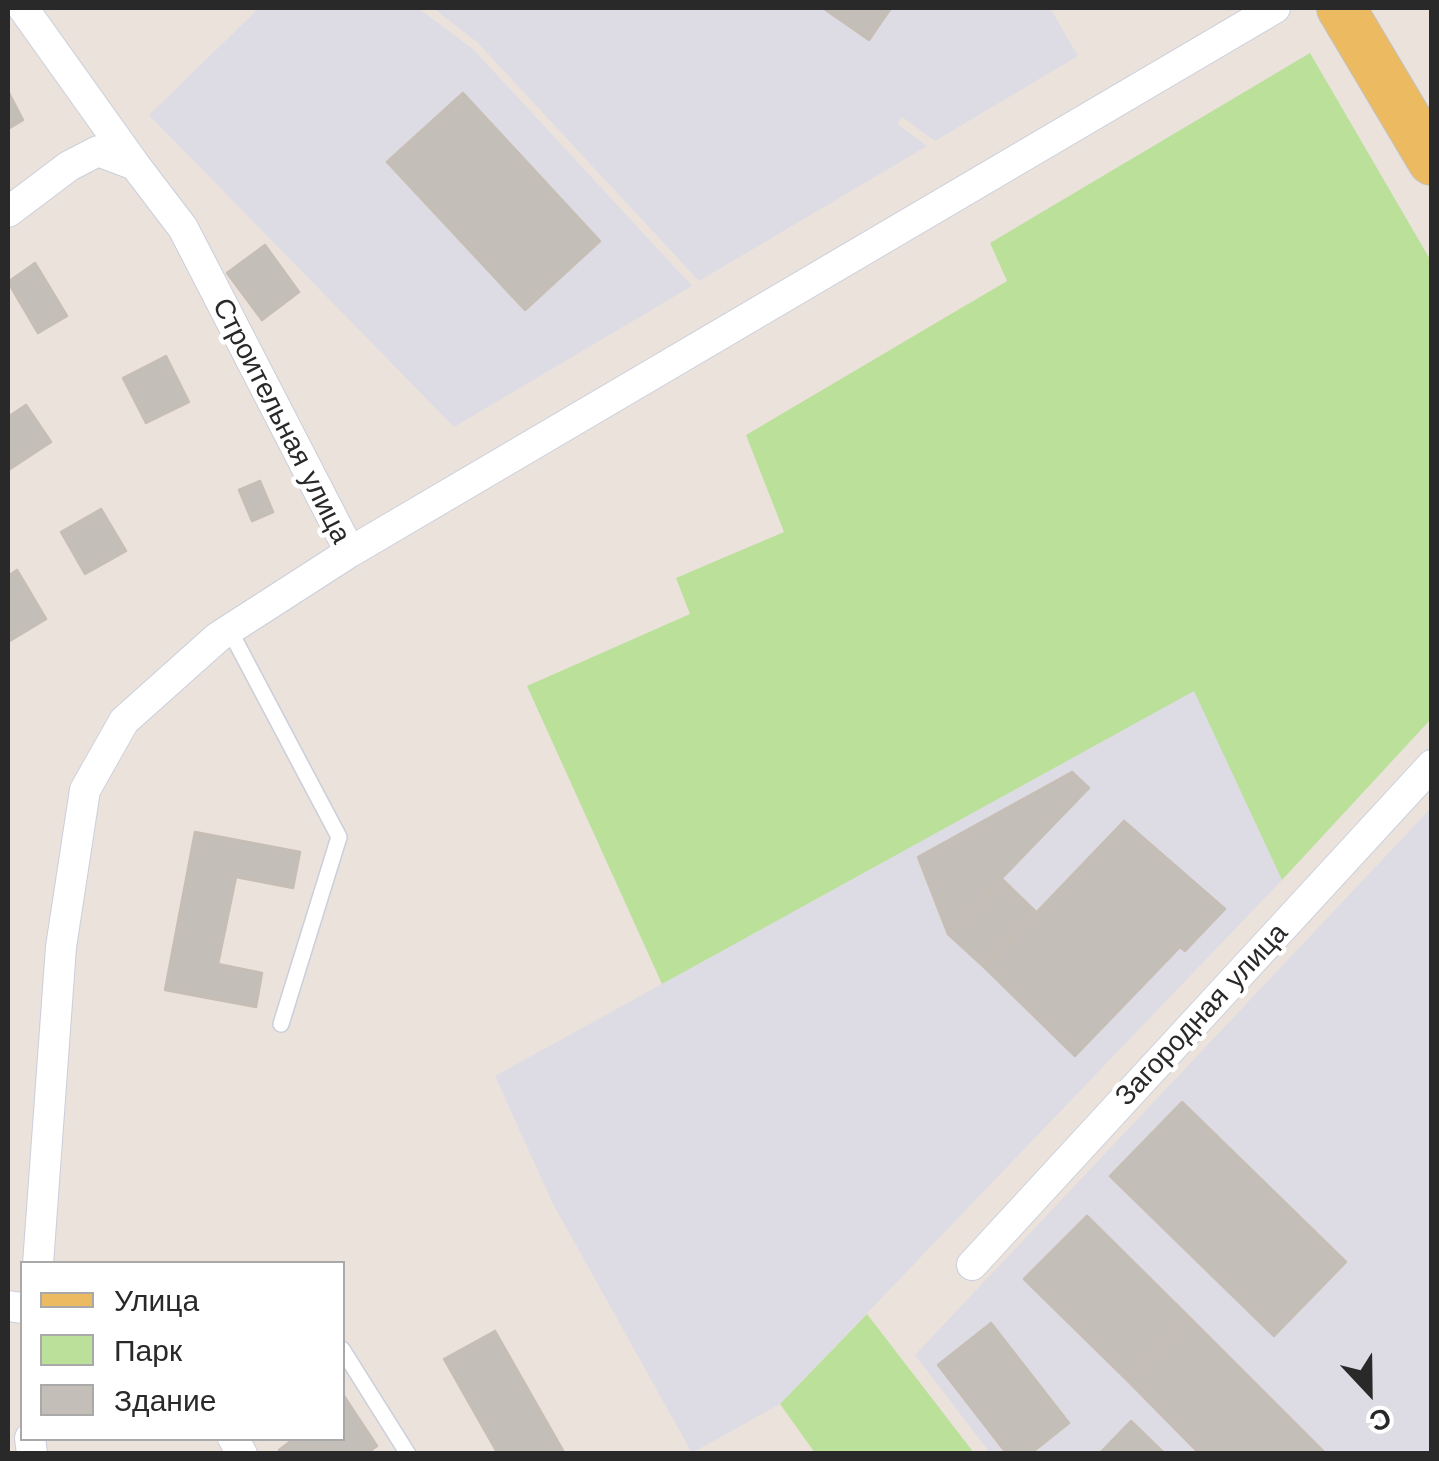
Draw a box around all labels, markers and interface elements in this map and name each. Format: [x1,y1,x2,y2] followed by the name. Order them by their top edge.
[205,293,357,549] street label: Строительная улица
[1109,917,1295,1113] street label: Загородная улица
[20,1261,345,1441] legend
[114,1283,199,1318] text: Улица
[114,1333,182,1368] text: Парк
[1319,1341,1419,1441] north arrow
[114,1383,216,1418] text: Здание
[1365,1400,1396,1438] text: С

